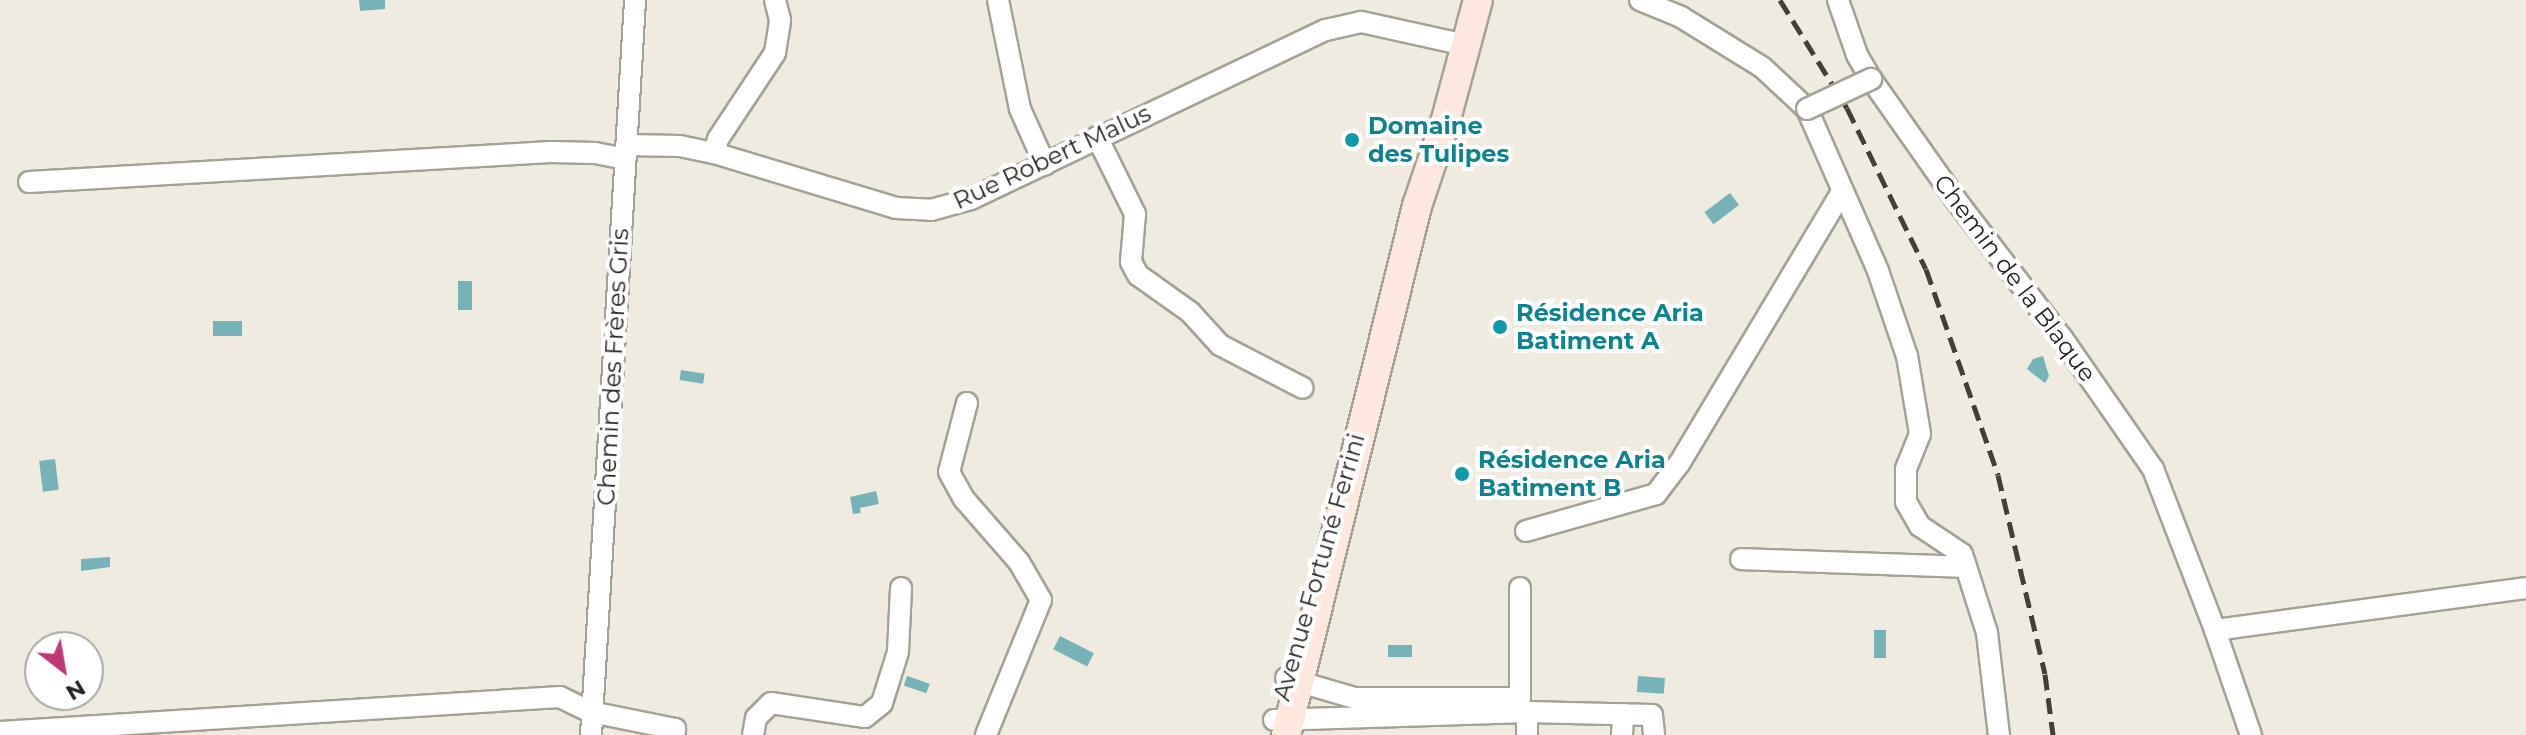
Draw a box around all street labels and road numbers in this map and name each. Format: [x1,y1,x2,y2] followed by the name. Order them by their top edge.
[949,99,1155,215] street label: Rue Robert Malus
[1928,169,2102,387] street label: Chemin de la Blaque
[591,228,635,506] street label: Chemin des Frères Gris
[1267,430,1371,704] street label: Avenue Fortuné Ferrini

